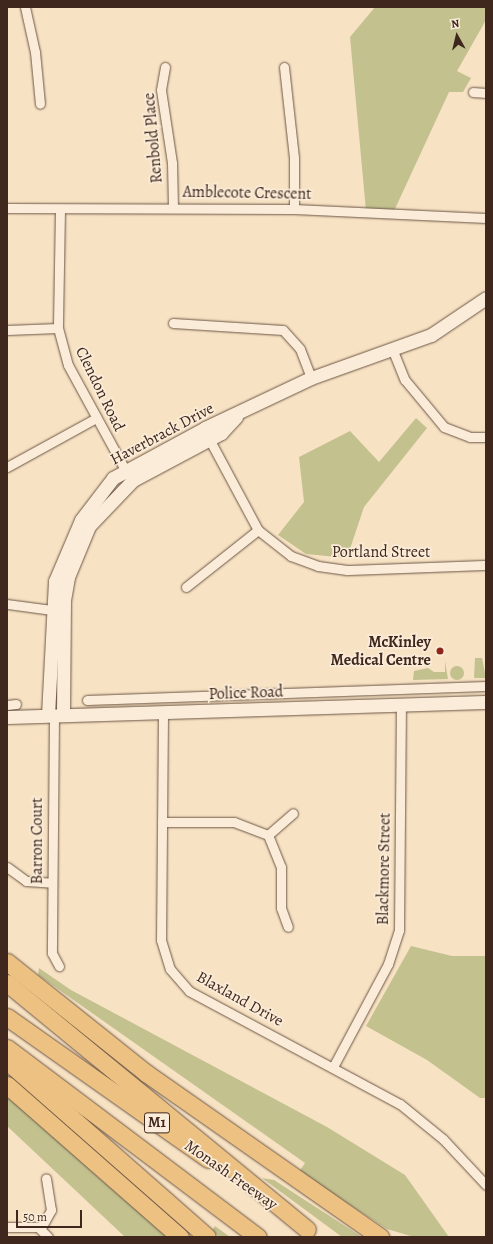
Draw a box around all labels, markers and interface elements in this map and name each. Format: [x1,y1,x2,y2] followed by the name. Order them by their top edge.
[437,16,477,56] north arrow
[450,16,460,32] text: N
[139,92,167,184] street label: Renbold Place
[182,182,312,204] street label: Amblecote Crescent
[71,344,129,434] street label: Clendon Road
[107,399,217,469] street label: Haverbrack Drive
[332,542,430,562] street label: Portland Street
[331,632,431,670] place label: McKinley Medical Centre
[434,645,446,657] marker: McKinley Medical Centre
[208,682,284,704] street label: Police Road
[27,798,47,884] street label: Barron Court
[373,813,395,925] street label: Blackmore Street
[193,967,287,1031] street label: Blaxland Drive
[144,1110,170,1136] road number: M1
[181,1136,281,1214] street label: Monash Freeway
[18,1202,84,1228] scale bar
[23,1209,47,1225] text: 50 m

